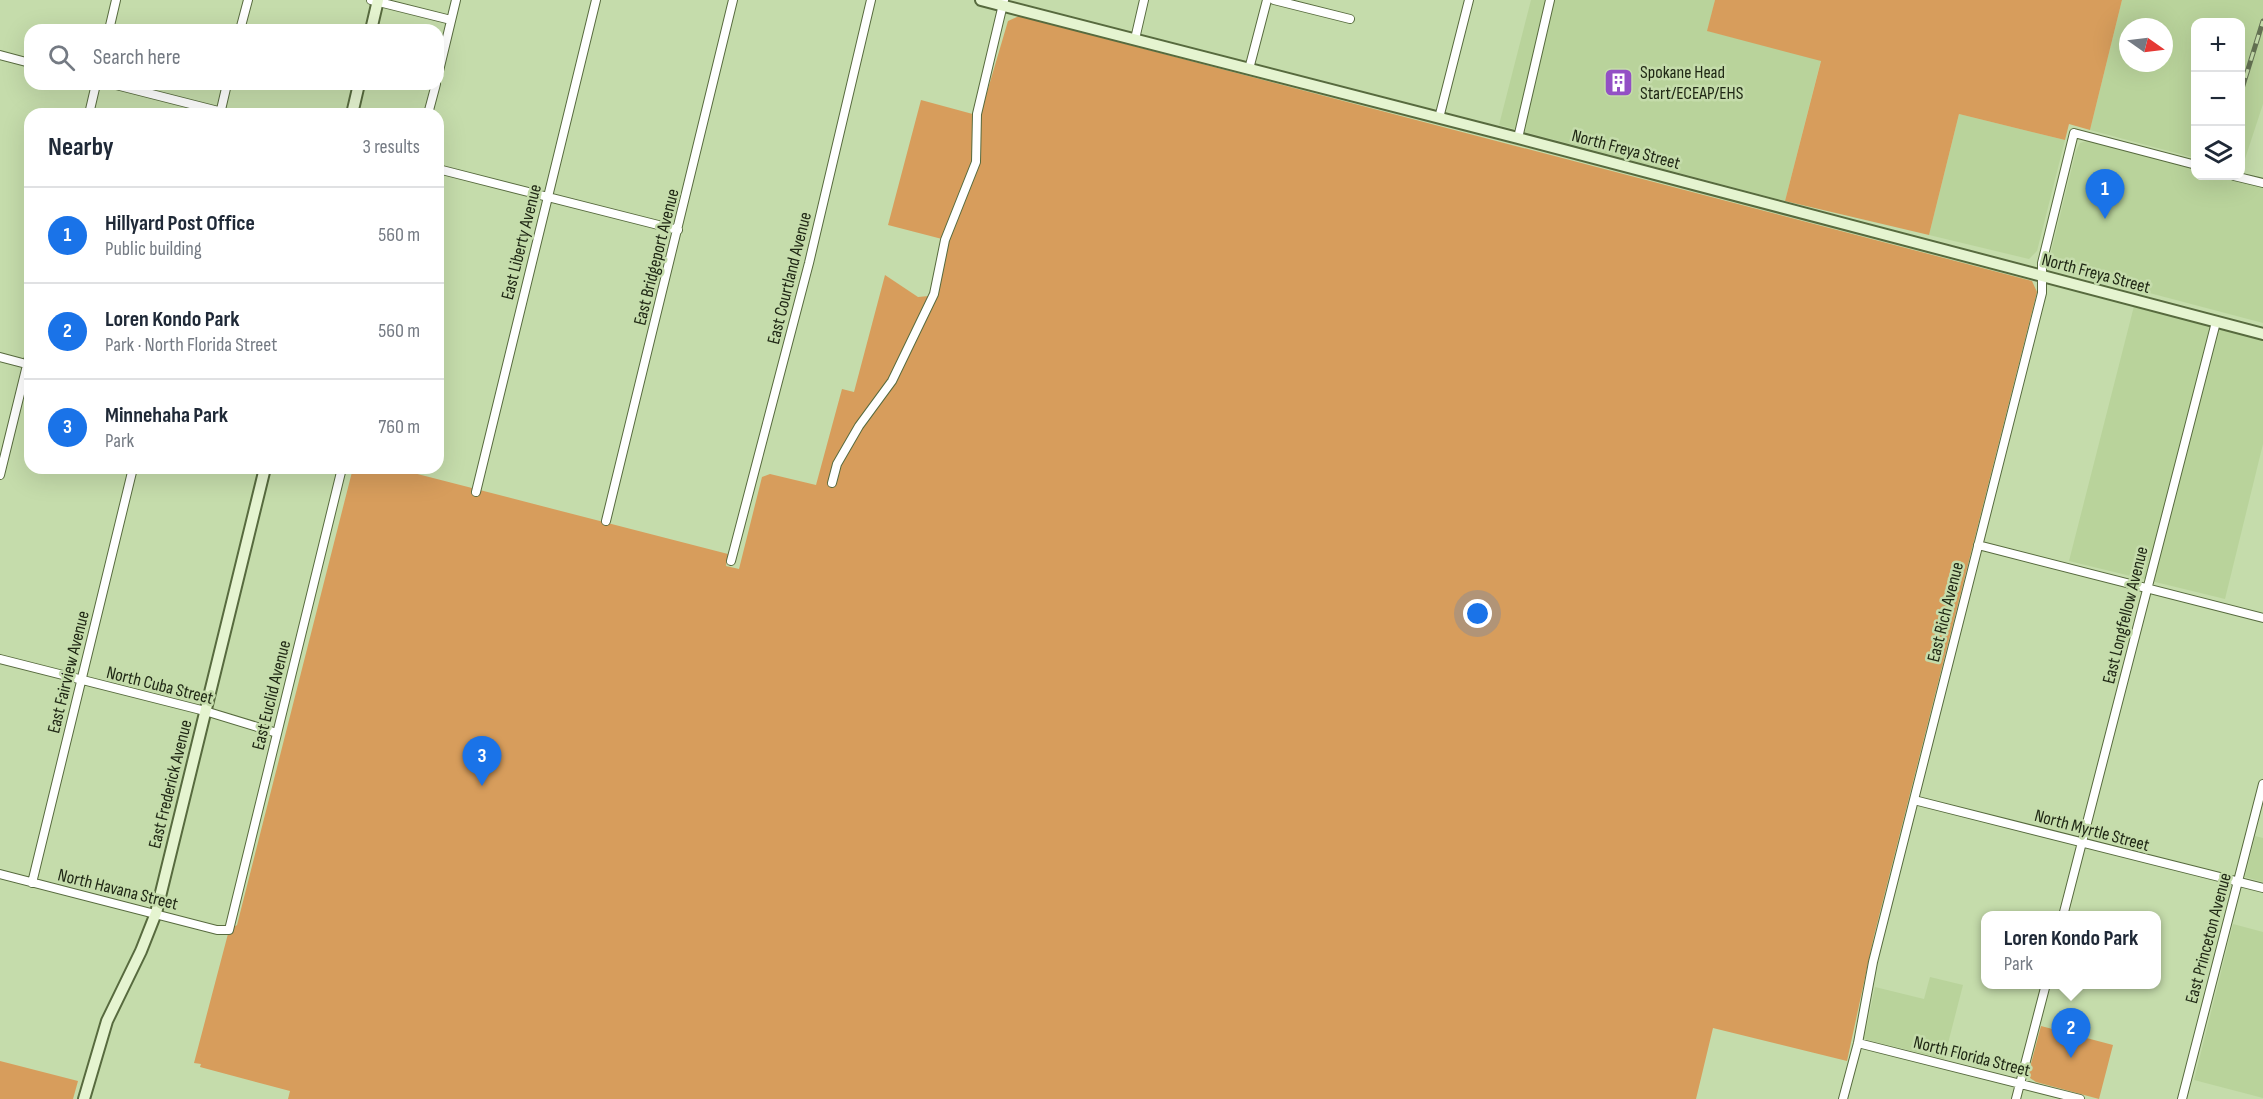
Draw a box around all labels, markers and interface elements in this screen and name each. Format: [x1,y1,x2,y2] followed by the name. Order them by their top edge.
[2119,18,2173,72] north arrow
[2191,18,2245,180] map controls
[2191,18,2245,72] button: +
[24,24,444,90] search box
[45,41,78,74] icon: search
[93,44,180,71] text: Search here
[1640,62,1744,104] place label: Spokane Head Start/ECEAP/EHS
[1603,66,1635,98] building icon: Spokane Head Start/ECEAP/EHS
[2191,72,2245,126] button: −
[1569,125,1683,174] street label: North Freya Street
[2191,126,2245,180] button: layers
[48,132,114,163] text: Nearby
[363,135,420,159] text: 3 results
[2086,170,2124,219] pin: 1
[497,182,546,302] street label: East Liberty Avenue
[629,187,684,328] street label: East Bridgeport Avenue
[105,210,255,237] text: Hillyard Post Office
[763,210,816,346] street label: East Courtland Avenue
[64,223,71,247] text: 1
[378,223,420,247] text: 560 m
[105,237,202,261] text: Public building
[2039,249,2153,298] street label: North Freya Street
[105,306,240,333] text: Loren Kondo Park
[63,319,72,343] text: 2
[378,319,420,343] text: 560 m
[105,333,277,357] text: Park · North Florida Street
[105,402,228,429] text: Minnehaha Park
[63,415,72,439] text: 3
[378,415,420,439] text: 760 m
[105,429,134,453] text: Park
[2098,544,2153,686] street label: East Longfellow Avenue
[1923,560,1968,664] street label: East Rich Avenue
[1463,599,1492,628] your location
[43,609,94,736] street label: East Fairview Avenue
[248,638,295,752] street label: East Euclid Avenue
[104,662,216,709] street label: North Cuba Street
[144,718,197,851] street label: East Frederick Avenue
[462,736,502,786] pin: 3
[2032,805,2152,856] street label: North Myrtle Street
[56,864,181,915] street label: North Havana Street
[2181,870,2236,1006] street label: East Princeton Avenue
[1981,911,2161,989] popup
[2004,925,2138,952] text: Loren Kondo Park
[2004,952,2033,976] text: Park
[2052,1008,2090,1058] pin: 2
[1911,1032,2033,1081] street label: North Florida Street

